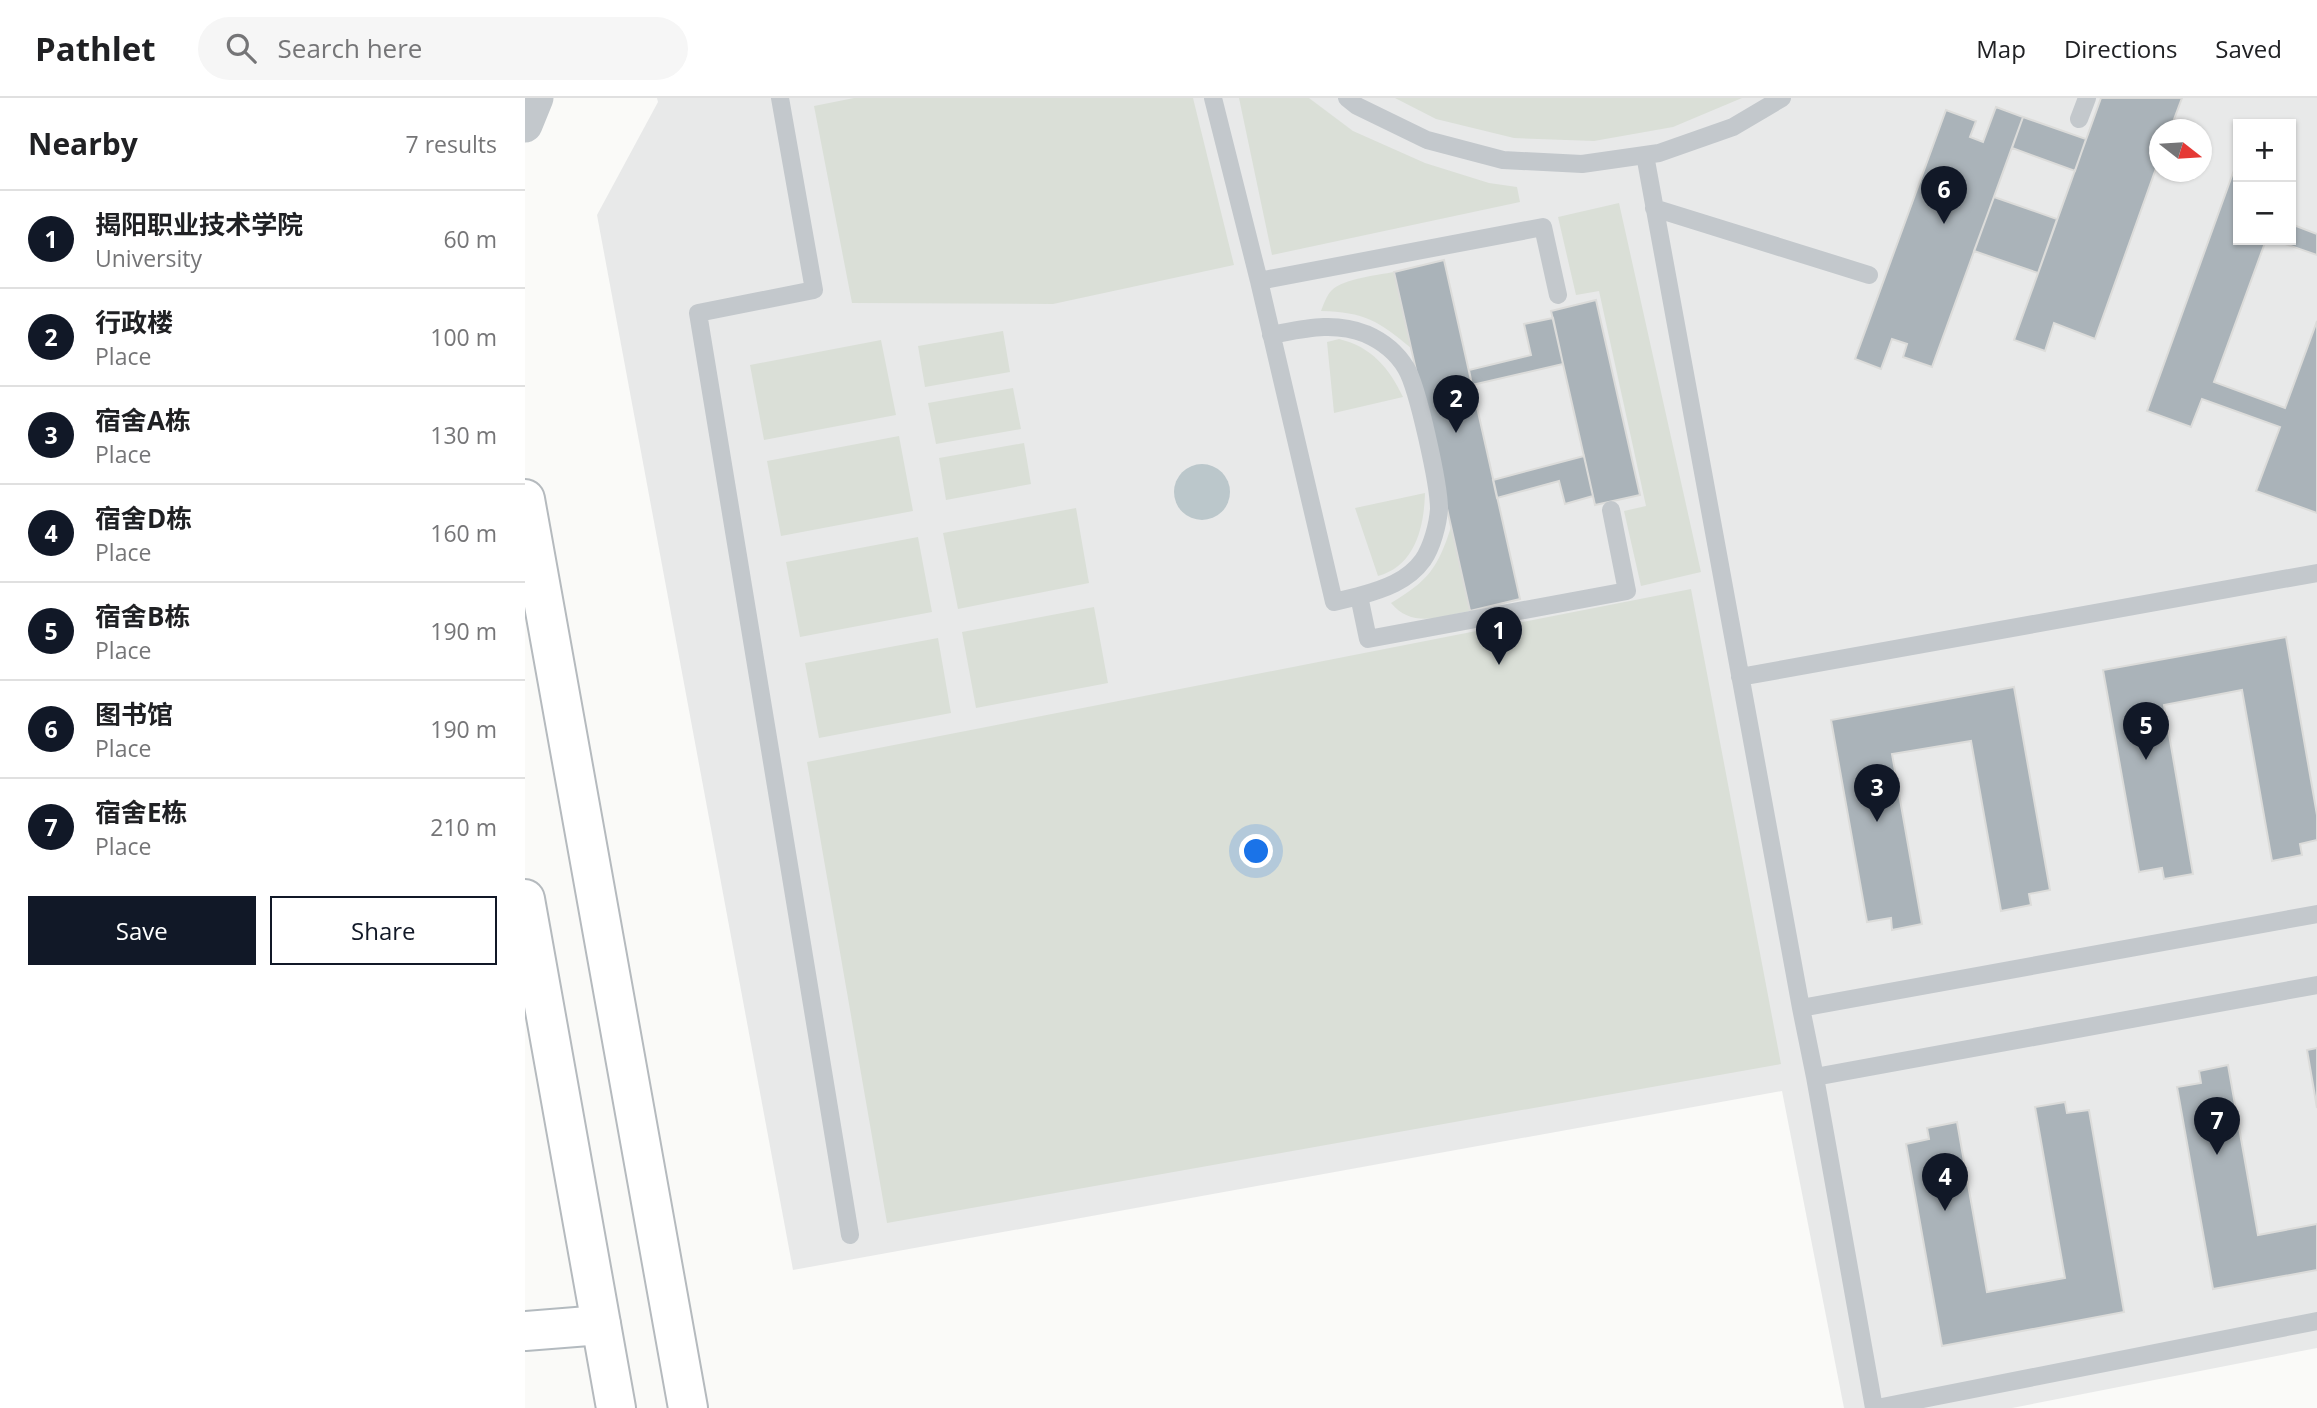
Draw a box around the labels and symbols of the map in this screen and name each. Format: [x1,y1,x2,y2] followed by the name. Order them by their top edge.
[2149,119,2212,182] north arrow
[1921,166,1967,224] pin: 6
[1433,375,1479,433] pin: 2
[1476,607,1522,665] pin: 1
[2123,702,2169,760] pin: 5
[1854,764,1900,822] pin: 3
[1239,834,1273,868] your location
[2194,1097,2240,1155] pin: 7
[1922,1153,1968,1211] pin: 4

